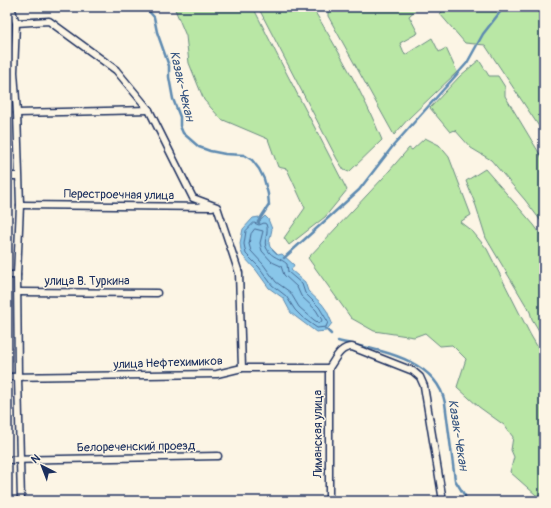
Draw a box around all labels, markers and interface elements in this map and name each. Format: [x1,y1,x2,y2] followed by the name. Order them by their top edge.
[166,49,198,124] water label: Казак-Чекан
[64,187,175,203] street label: Перестроечная улица
[43,274,130,289] street label: улица В. Туркина
[112,354,223,372] street label: улица Нефтехимиков
[311,390,326,479] street label: Лиманская улица
[445,398,472,473] water label: Казак-Чекан
[77,438,196,456] street label: Белореченский проезд
[22,446,62,486] north arrow
[29,451,43,466] text: N

